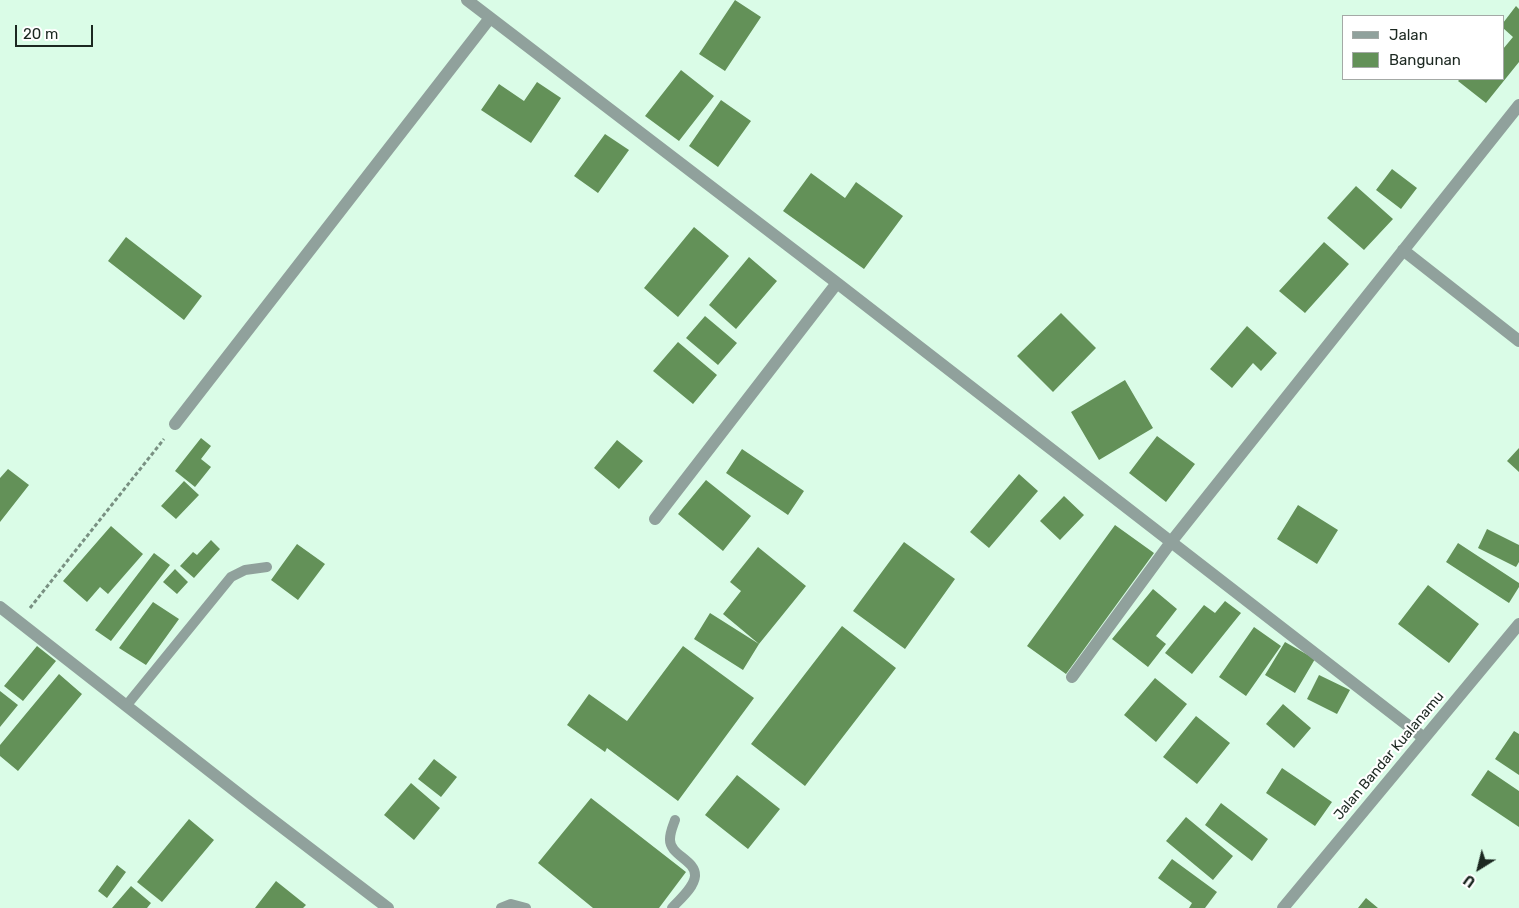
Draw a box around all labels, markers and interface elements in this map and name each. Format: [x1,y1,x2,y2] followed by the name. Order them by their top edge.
[18,15,95,47] scale bar
[1342,15,1504,80] legend
[23,25,58,43] text: 20 m
[1389,26,1428,44] text: Jalan
[1389,51,1461,69] text: Bangunan
[1330,688,1448,824] street label: Jalan Bandar Kualanamu
[1454,843,1504,893] north arrow
[1461,871,1479,890] text: U

